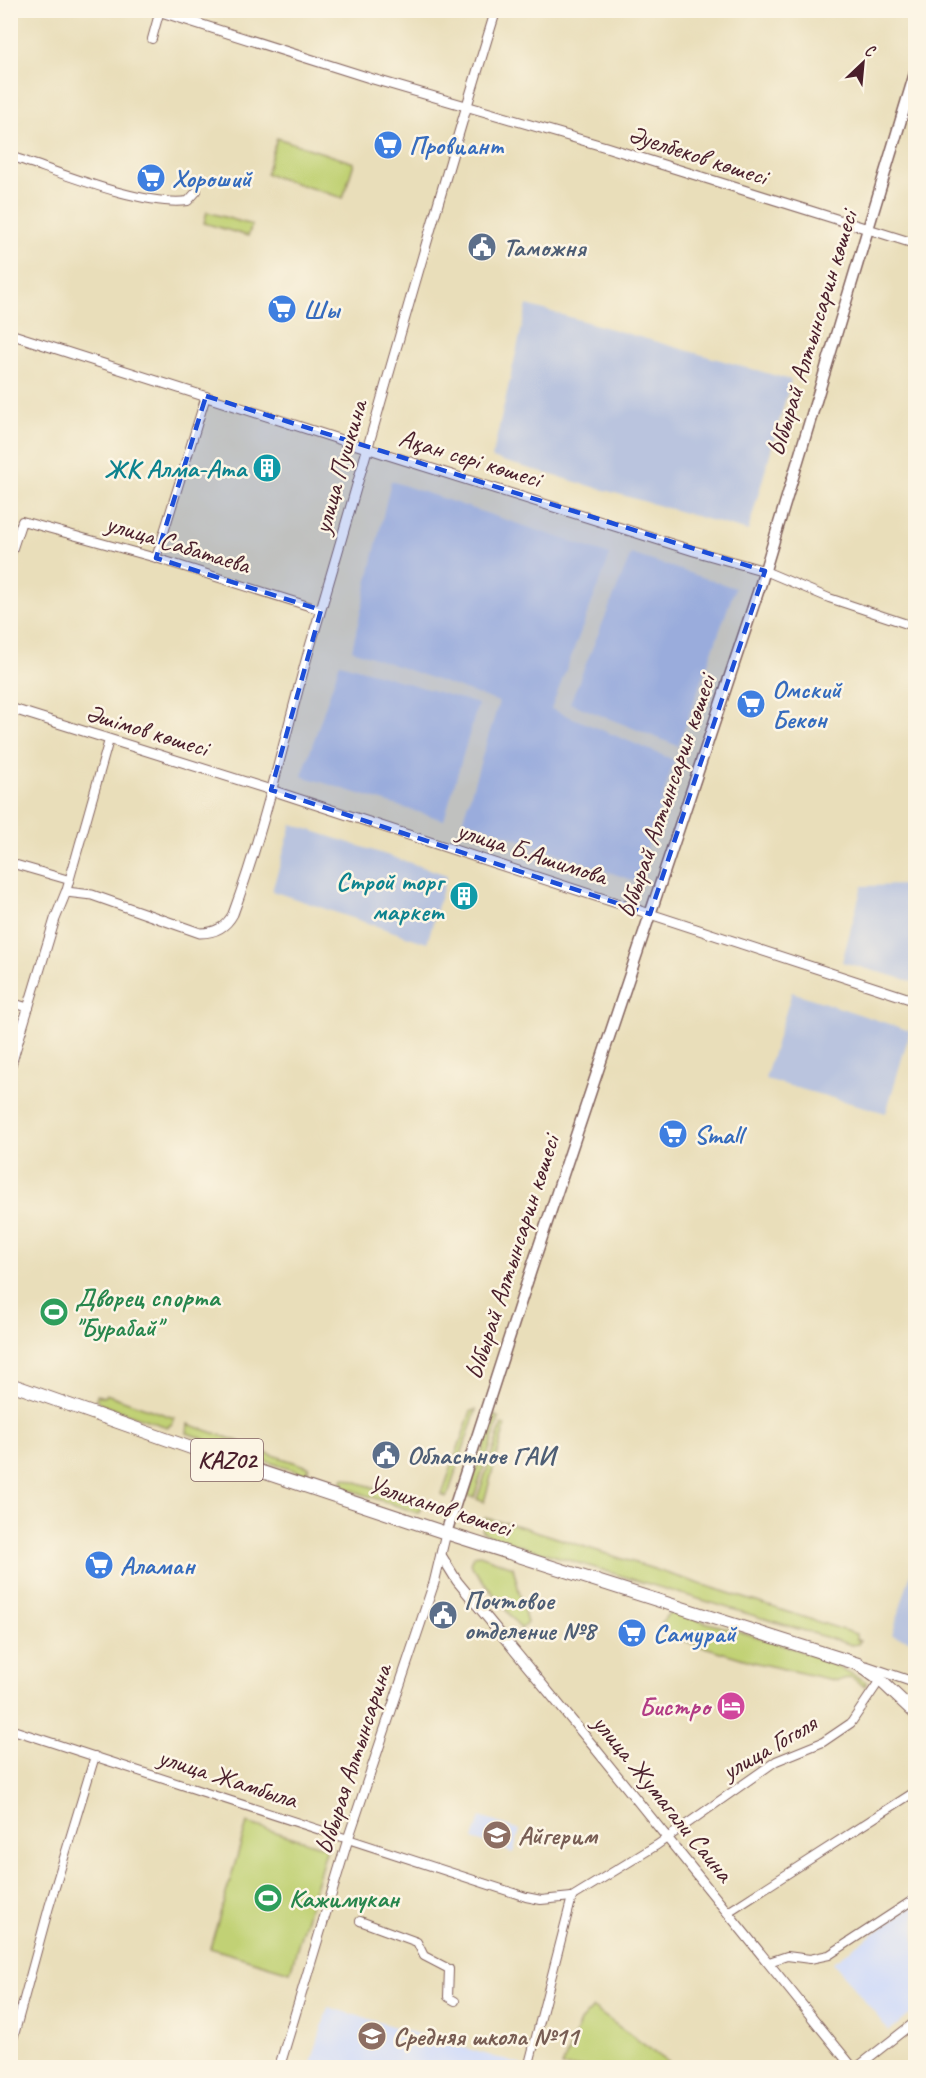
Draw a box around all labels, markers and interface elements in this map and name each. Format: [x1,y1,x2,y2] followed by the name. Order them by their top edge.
[833,33,893,93] north arrow
[861,40,879,62] text: С
[624,117,775,194] street label: Әуелбеков көшесі
[372,129,404,161] supermarket icon: Провиант
[409,129,504,162] place label: Провиант
[135,162,167,194] supermarket icon: Хороший
[172,162,253,195] place label: Хороший
[759,204,866,459] street label: Ыбырай Алтынсарин көшесі
[466,231,498,263] public building icon: Таможня
[503,231,588,264] place label: Таможня
[266,293,298,325] supermarket icon: Шы
[303,293,342,326] place label: Шы
[305,394,375,539] street label: улица Пушкина
[395,421,548,496] street label: Ақан сері көшесі
[105,452,248,485] place label: ЖК Алма-Ата
[251,452,283,484] building icon: ЖК Алма-Ата
[100,506,255,582] street label: улица Сабатаева
[609,667,724,922] street label: Ыбырай Алтынсарин көшесі
[772,673,843,736] place label: Омский Бекон
[735,688,767,720] supermarket icon: Омский Бекон
[82,696,215,765] street label: Әшімов көшесі
[451,813,613,893] street label: улица Б.Ашимова
[336,865,446,928] place label: Строй торг маркет
[448,880,480,912] building icon: Строй торг маркет
[657,1118,689,1150] supermarket icon: Small
[694,1118,748,1151] place label: Small
[457,1128,568,1383] street label: Ыбырай Алтынсарин көшесі
[75,1281,222,1344] place label: Дворец спорта "Бурабай"
[38,1296,70,1328] sports icon: Дворец спорта "Бурабай"
[191,1439,263,1481] road number: KАZ02
[370,1439,402,1471] public building icon: Областное ГАИ
[407,1439,559,1472] place label: Областное ГАИ
[364,1467,519,1546] street label: Уәлиханов көшесі
[83,1549,115,1581] supermarket icon: Аламан
[120,1549,197,1582] place label: Аламан
[464,1584,599,1647] place label: Почтовое отделение №8
[427,1599,459,1631] public building icon: Почтовое отделение №8
[616,1617,648,1649] supermarket icon: Самурай
[653,1617,738,1650] place label: Самурай
[307,1658,400,1858] street label: Ыбырая Алтынсарина
[639,1690,713,1723] place label: Бистро
[715,1690,747,1722] hotel icon: Бистро
[584,1706,742,1890] street label: улица Жумагали Саина
[714,1706,824,1788] street label: улица Гоголя
[152,1739,303,1816] street label: улица Жамбыла
[481,1819,513,1851] school or university icon: Айгерим
[518,1819,598,1852] place label: Айгерим
[252,1882,284,1914] sports icon: Кажимукан
[289,1882,401,1915] place label: Кажимукан
[356,2020,388,2052] school or university icon: Средняя школа №11
[393,2020,581,2053] place label: Средняя школа №11

